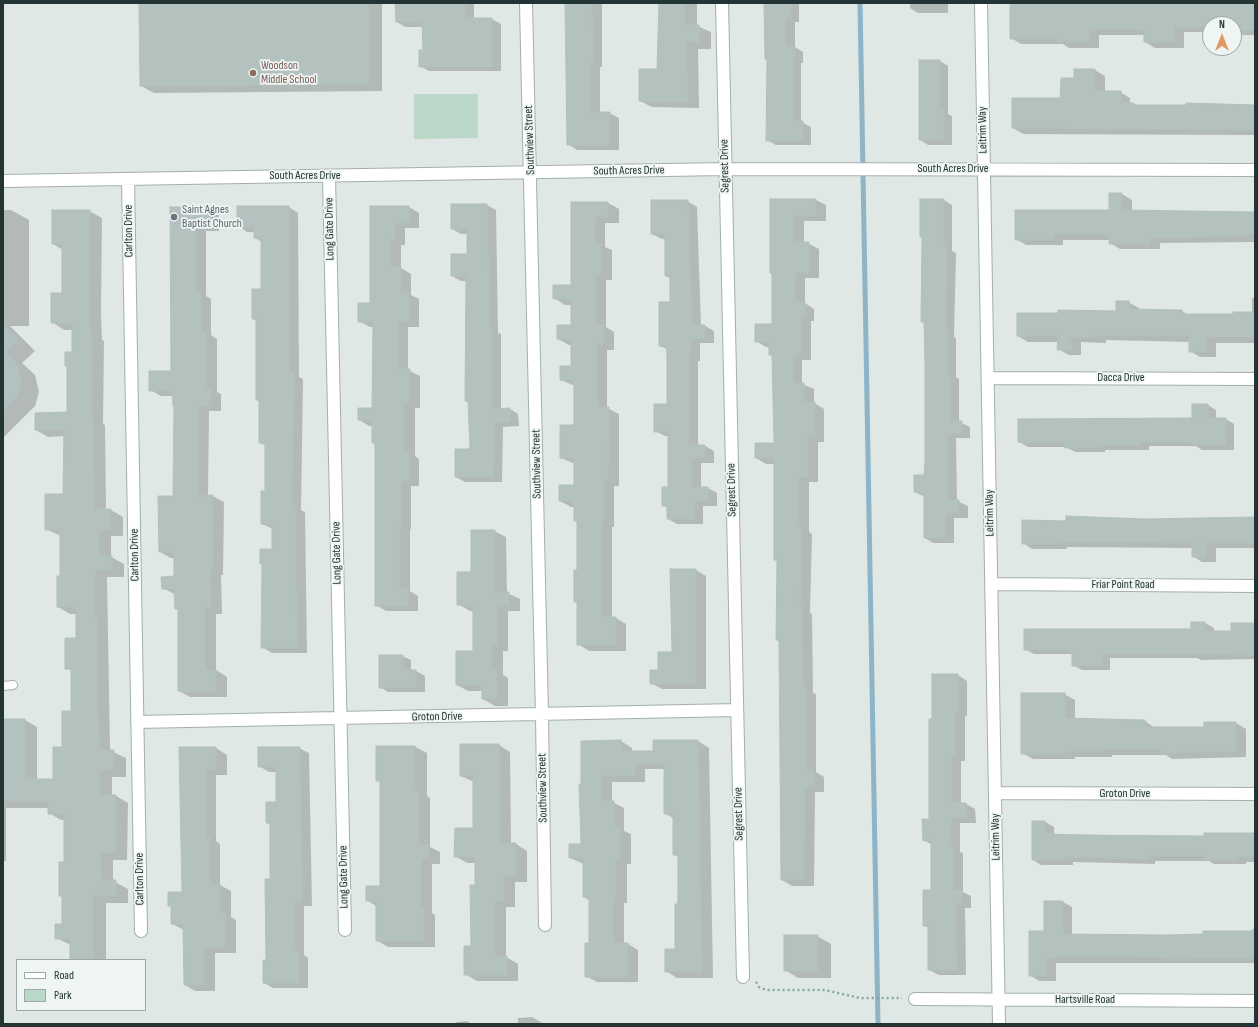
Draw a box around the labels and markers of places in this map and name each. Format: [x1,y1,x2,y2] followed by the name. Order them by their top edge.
[261,59,317,87] place label: Woodson Middle School
[248,68,258,78] marker: Woodson Middle School
[182,203,242,231] place label: Saint Agnes Baptist Church
[169,212,179,222] marker: Saint Agnes Baptist Church

